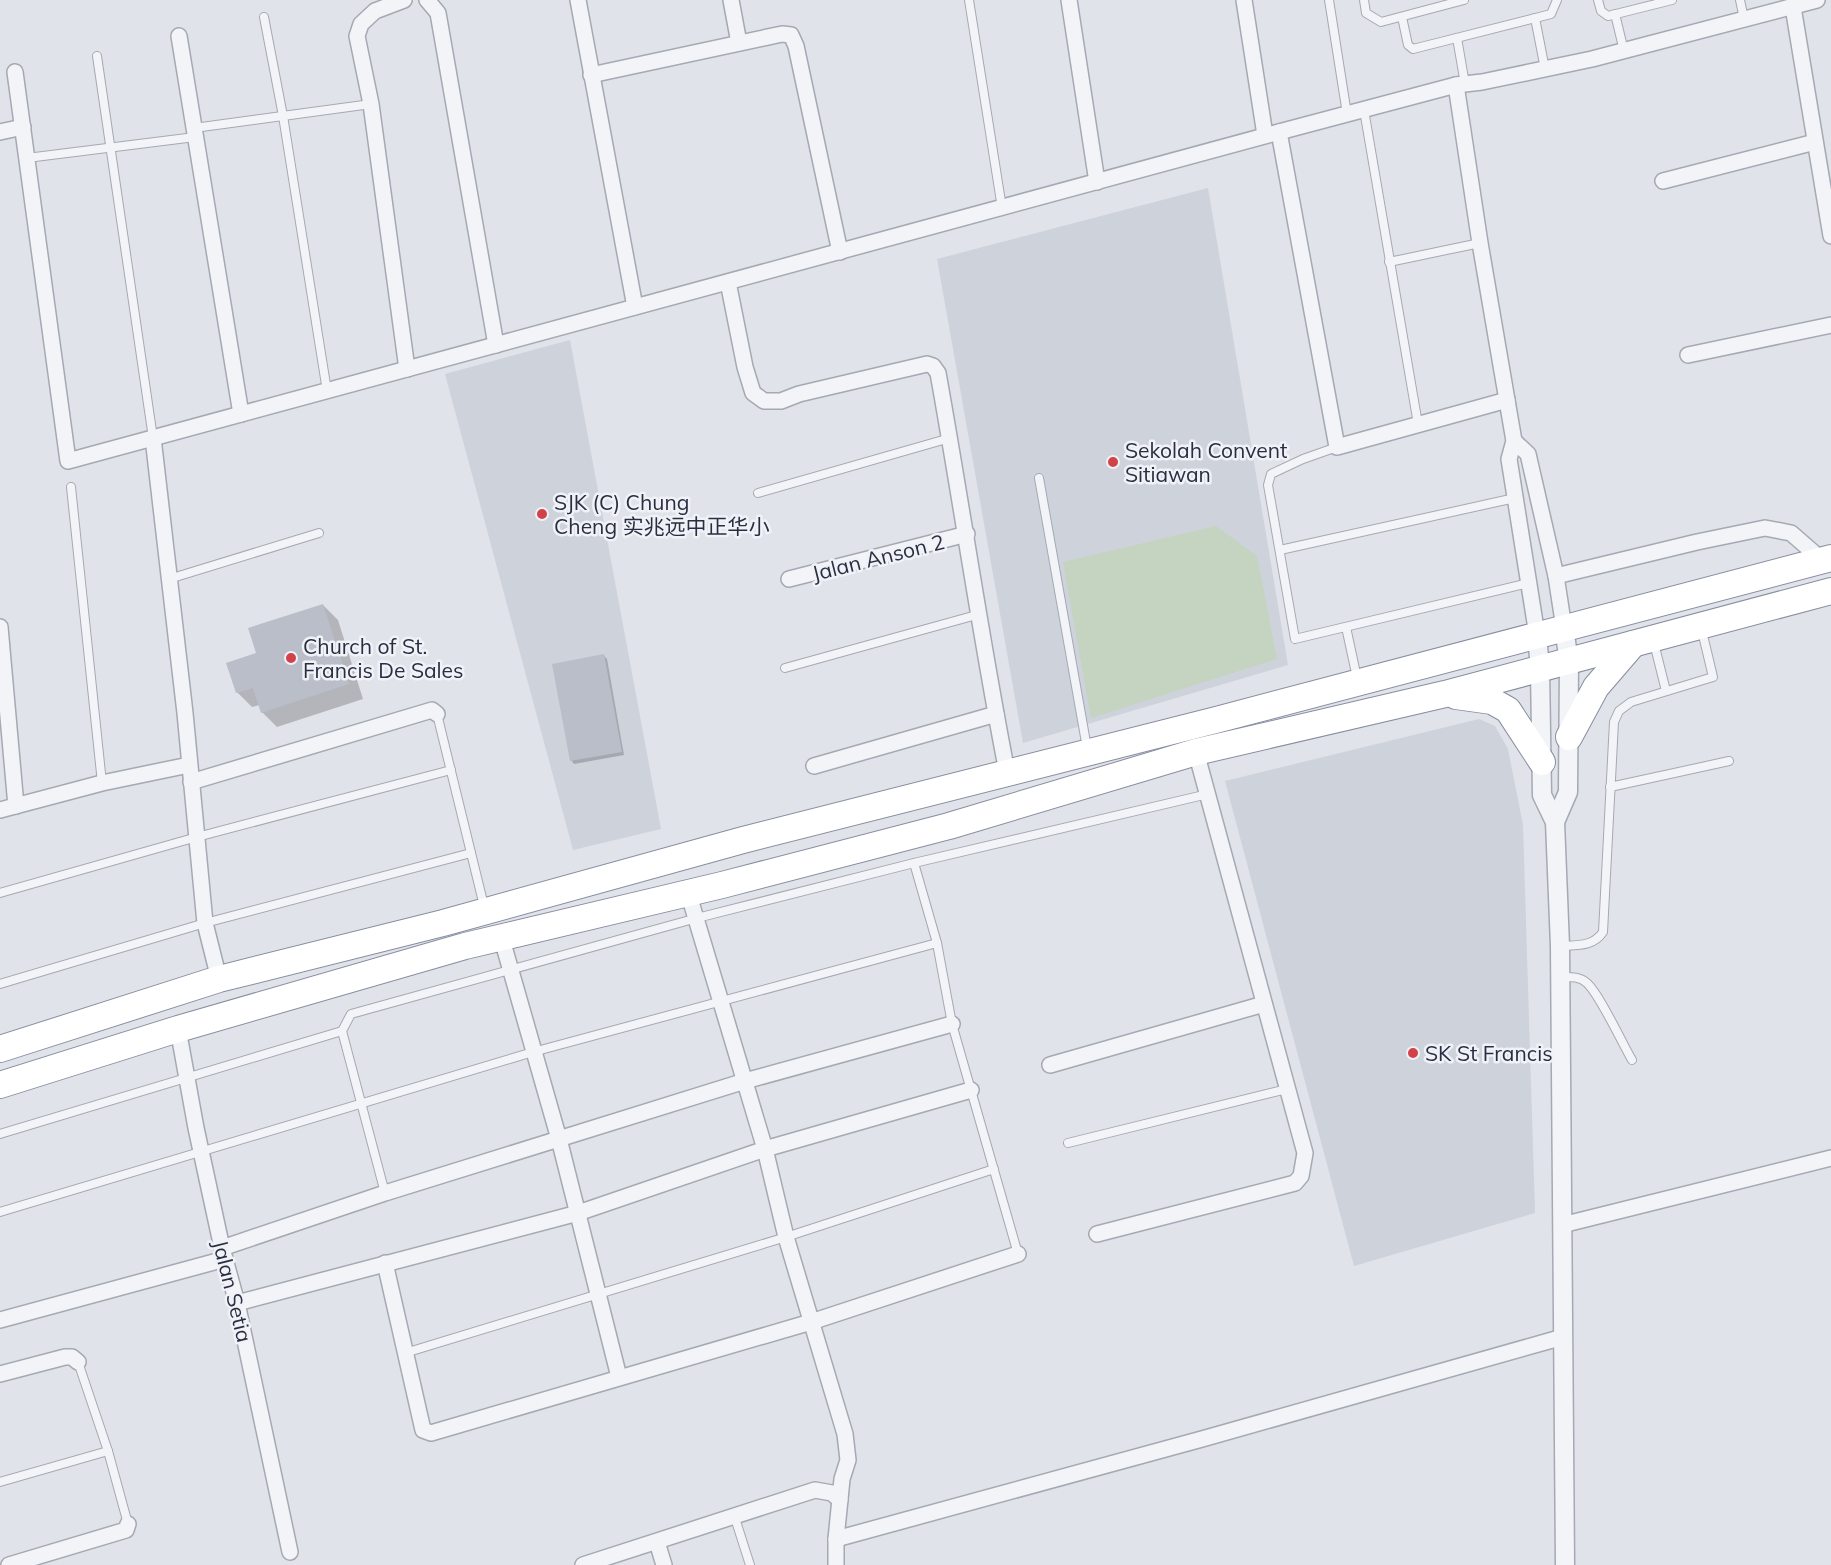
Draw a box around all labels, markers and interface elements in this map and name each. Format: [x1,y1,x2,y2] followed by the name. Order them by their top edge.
[1125,437,1287,487] place label: Sekolah Convent Sitiawan
[1106,455,1120,469] marker: Sekolah Convent Sitiawan
[554,489,770,539] place label: SJK (C) Chung Cheng 实兆远中正华小
[535,507,549,521] marker: SJK (C) Chung Cheng 实兆远中正华小
[809,528,947,586] street label: Jalan Anson 2
[303,633,463,683] place label: Church of St. Francis De Sales
[284,651,298,665] marker: Church of St. Francis De Sales
[1425,1040,1553,1066] place label: SK St Francis
[1406,1046,1420,1060] marker: SK St Francis
[208,1237,258,1345] street label: Jalan Setia

